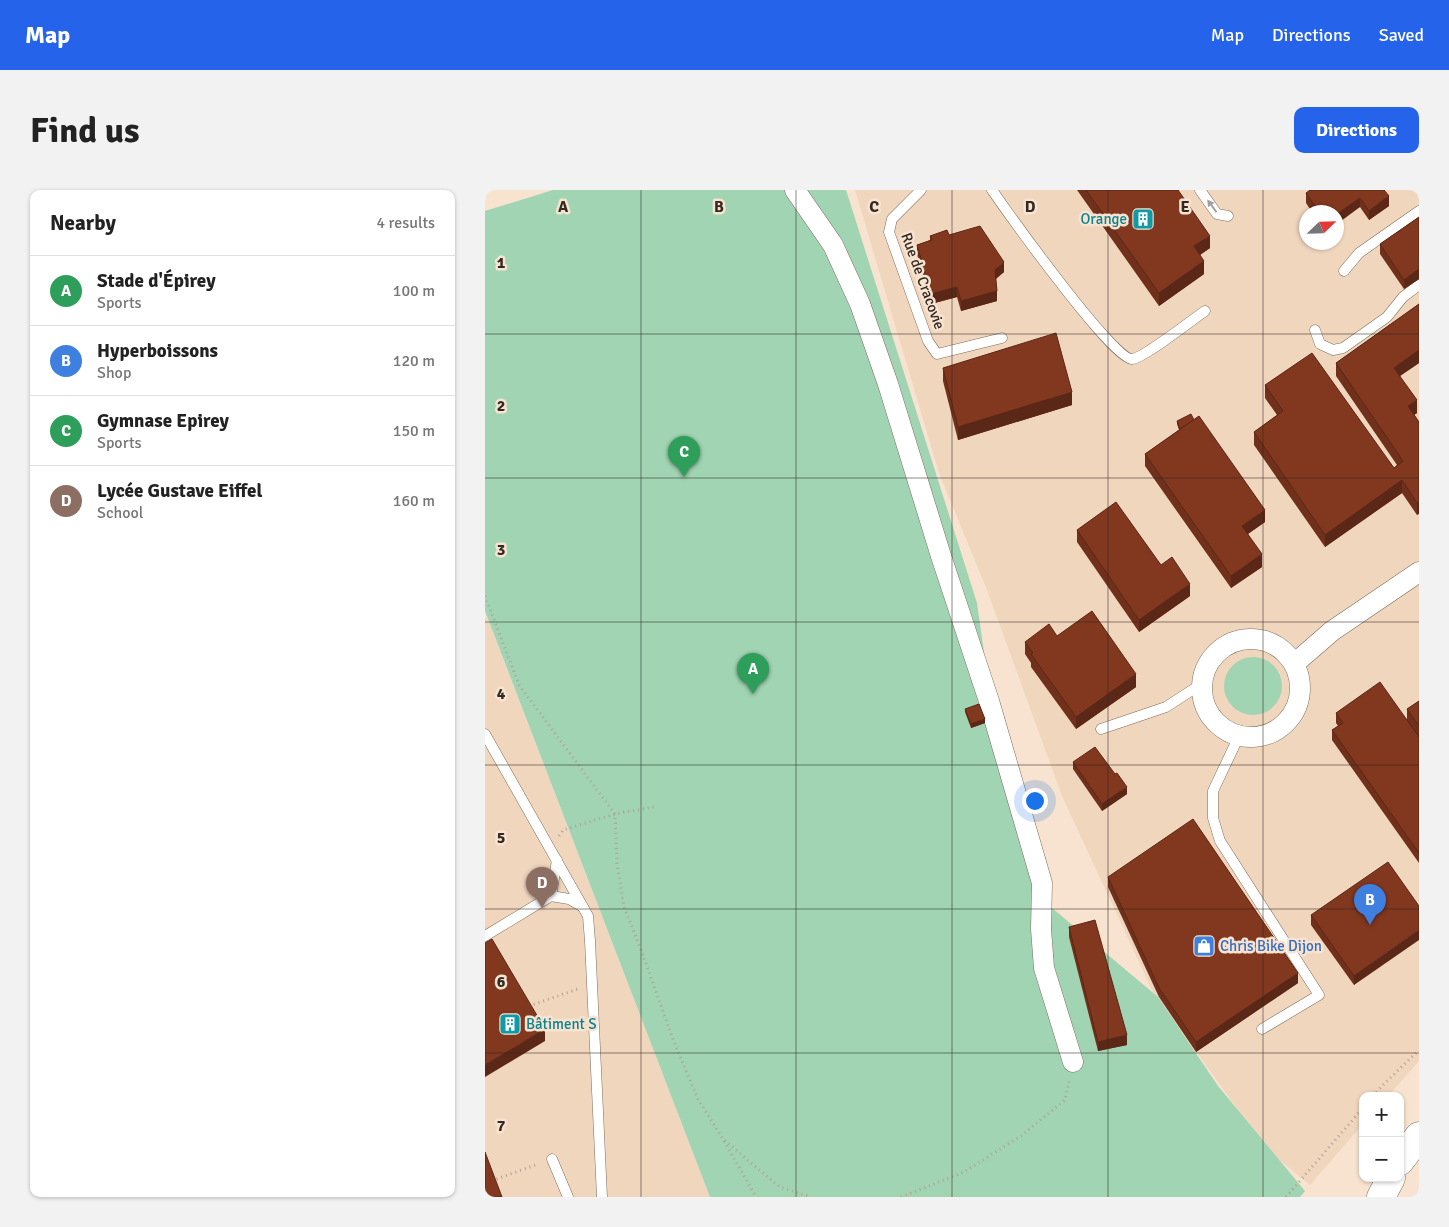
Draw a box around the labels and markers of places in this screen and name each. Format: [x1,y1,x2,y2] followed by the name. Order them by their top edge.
[1131,207,1155,231] building icon: Orange
[1081,210,1127,228] place label: Orange
[668,436,700,477] pin: C
[737,653,769,694] pin: A
[526,867,558,908] pin: D
[1354,884,1386,925] pin: B
[1192,934,1216,958] shop icon: Chris Bike Dijon
[1220,937,1322,955] place label: Chris Bike Dijon
[498,1012,522,1036] building icon: Bâtiment S
[526,1015,596,1033] place label: Bâtiment S

